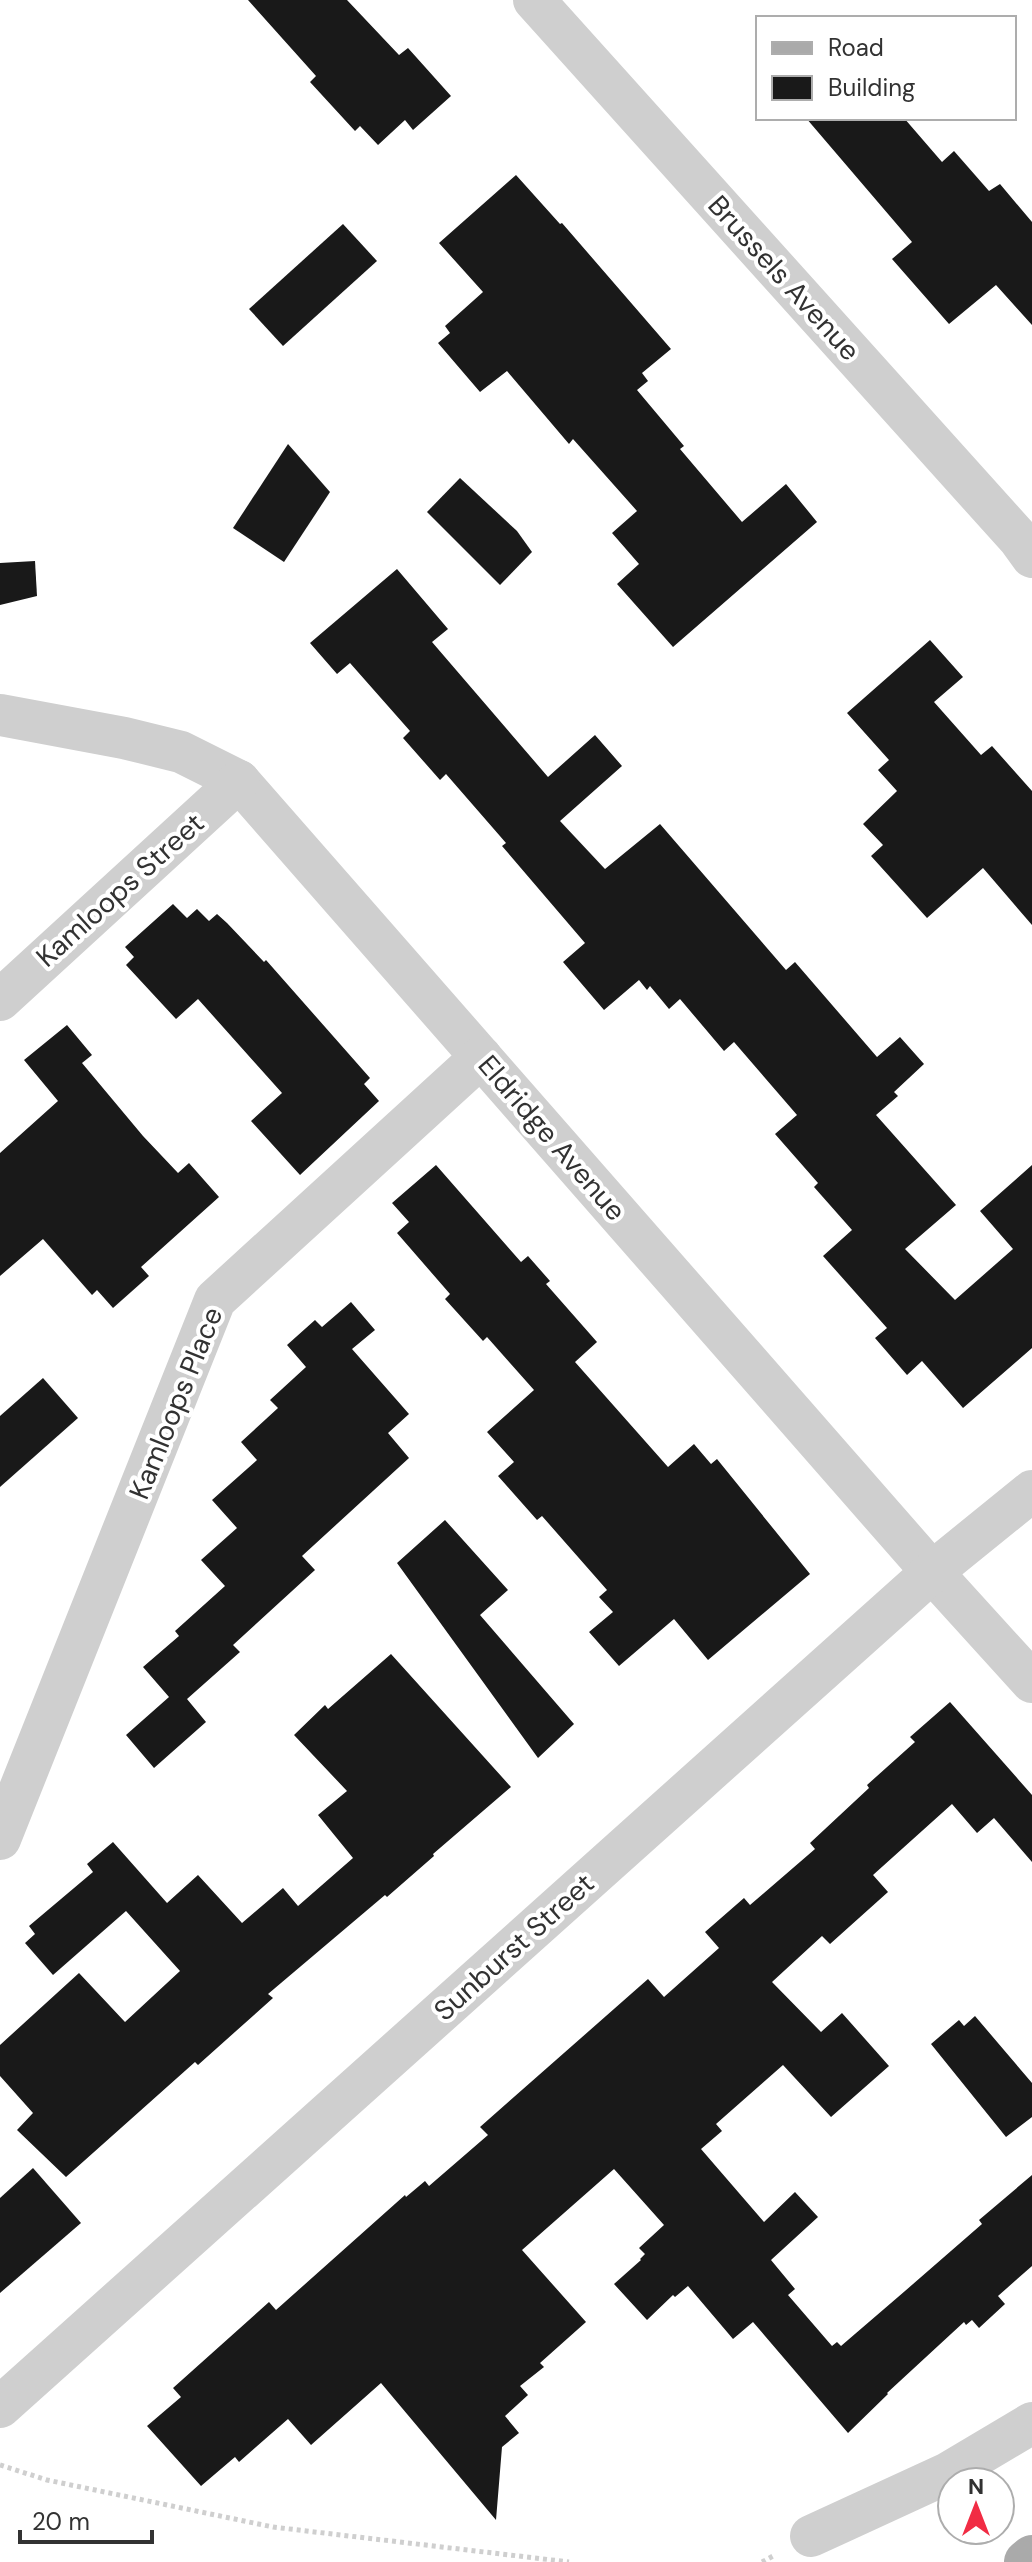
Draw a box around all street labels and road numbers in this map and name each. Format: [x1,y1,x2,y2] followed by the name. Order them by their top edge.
[700,188,868,368] street label: Brussels Avenue
[28,805,212,975] street label: Kamloops Street
[470,1047,634,1229] street label: Eldridge Avenue
[121,1301,231,1505] street label: Kamloops Place
[426,1865,602,2029] street label: Sunburst Street

